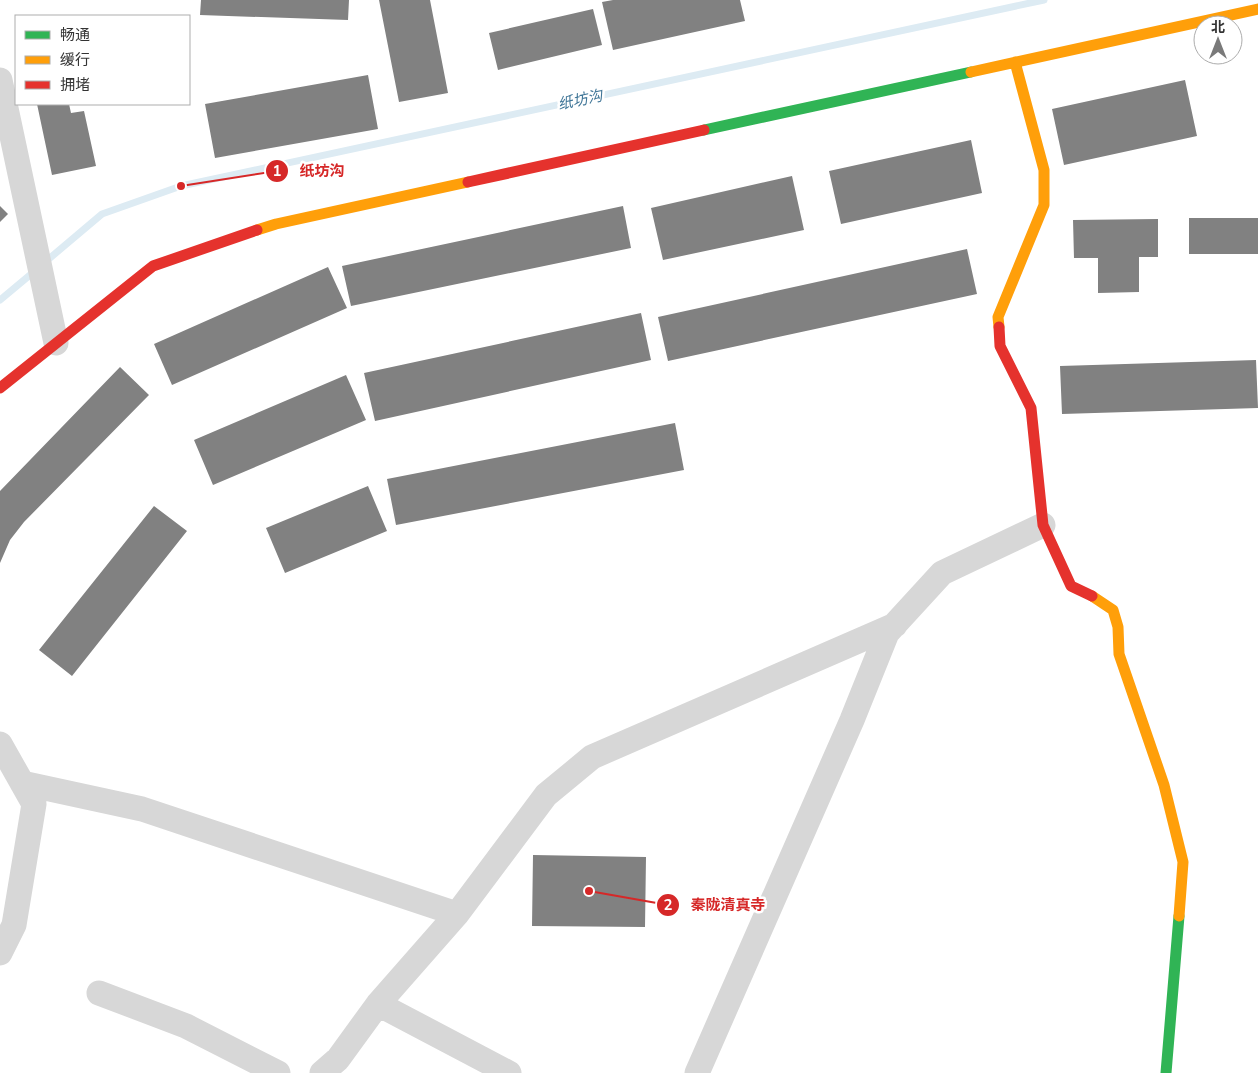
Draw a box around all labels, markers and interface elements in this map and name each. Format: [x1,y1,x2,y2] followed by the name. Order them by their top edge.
[15,15,190,105] legend
[1193,15,1243,65] north arrow
[1211,18,1225,37] text: 北
[60,25,90,45] text: 畅通
[60,50,90,70] text: 缓行
[60,75,90,95] text: 拥堵
[556,85,606,114] water label: 纸坊沟
[265,156,355,186] callout: 纸坊沟
[272,161,282,181] text: 1
[299,161,345,181] text: 纸坊沟
[656,890,776,920] callout: 秦陇清真寺
[663,895,673,915] text: 2
[690,895,766,915] text: 秦陇清真寺

